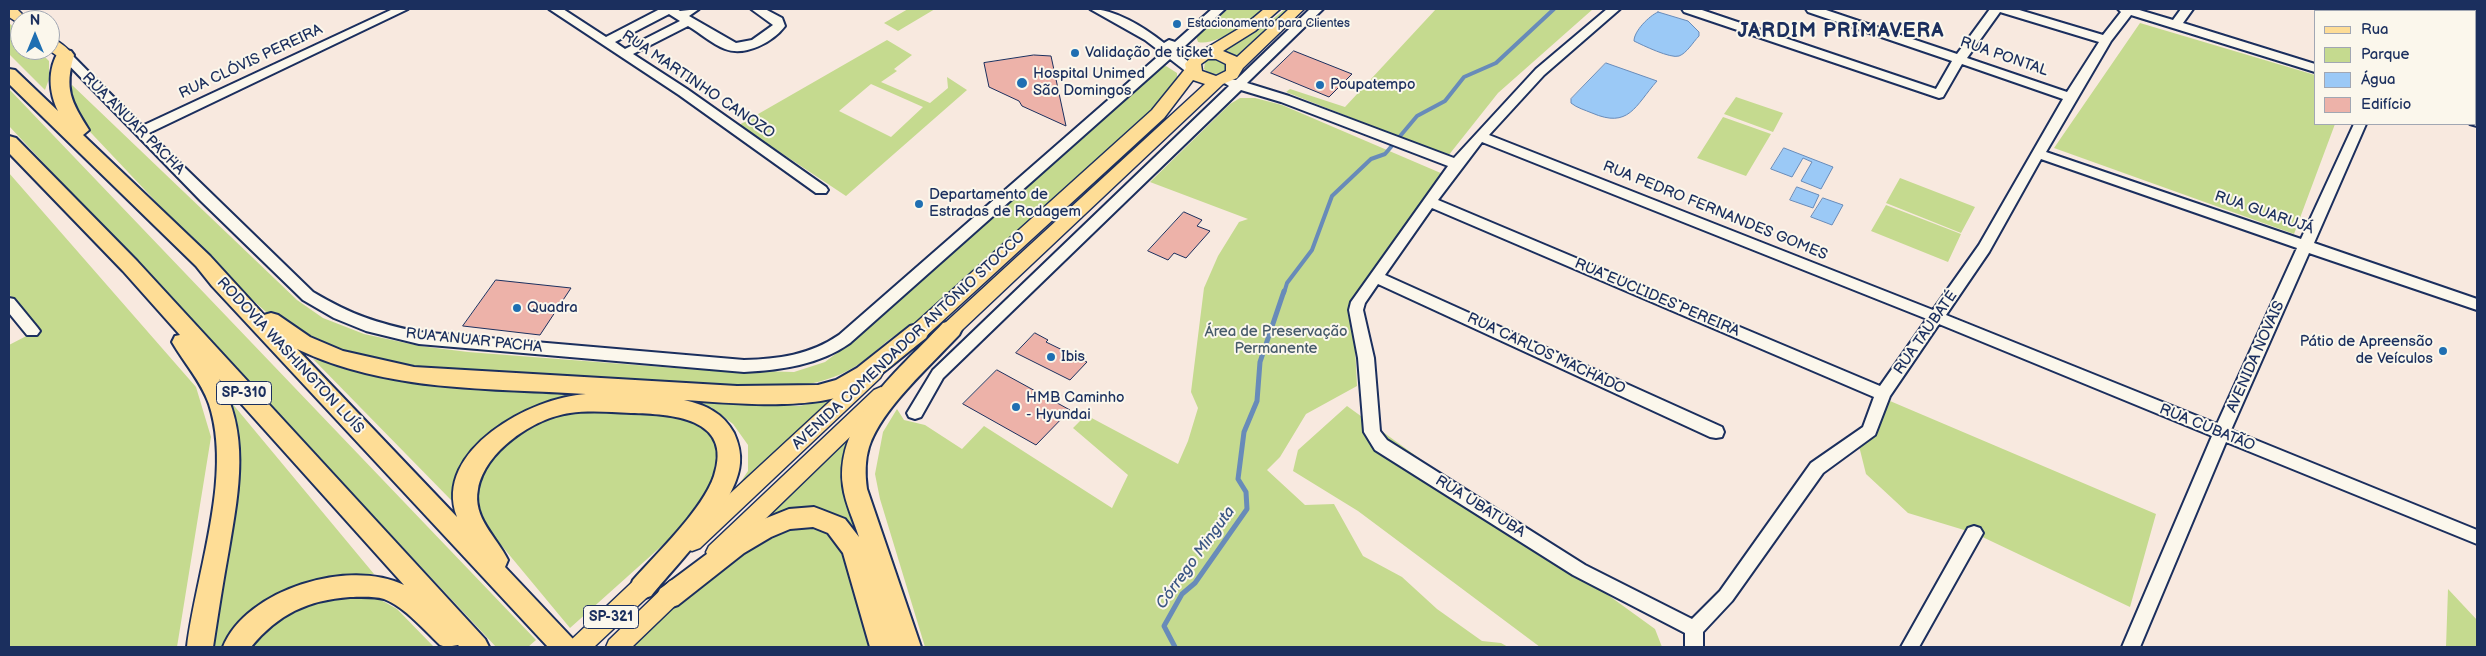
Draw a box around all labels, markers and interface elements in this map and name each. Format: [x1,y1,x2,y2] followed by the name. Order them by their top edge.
[10,10,60,60] north arrow
[2314,10,2476,125] legend
[30,12,40,29] text: N
[1187,17,1350,31] place label: Estacionamento para Clientes
[1171,18,1183,30] marker: Estacionamento para Clientes
[1736,20,1946,44] district label: JARDIM PRIMAVERA
[2361,20,2389,39] text: Rua
[176,21,326,103] street label: RUA CLÓVIS PEREIRA
[618,27,778,143] street label: RUA MARTINHO CANOZO
[1958,34,2050,80] street label: RUA PONTAL
[1085,44,1213,62] place label: Validação de ticket
[2361,45,2409,64] text: Parque
[1069,47,1081,59] marker: Validação de ticket
[1033,65,1145,100] place label: Hospital Unimed São Domingos
[78,69,188,179] street label: RUA ANUAR PACHA
[2361,70,2396,89] text: Água
[1015,76,1029,90] marker: Hospital Unimed São Domingos
[1330,76,1415,94] place label: Poupatempo
[1314,79,1326,91] marker: Poupatempo
[2361,95,2411,114] text: Edifício
[1600,158,1830,264] street label: RUA PEDRO FERNANDES GOMES
[929,186,1081,221] place label: Departamento de Estradas de Rodagem
[2212,188,2316,238] street label: RUA GUARUJÁ
[913,198,925,210] marker: Departamento de Estradas de Rodagem
[789,228,1029,454] street label: AVENIDA COMENDADOR ANTÔNIO STOCCO
[1572,255,1742,341] street label: RUA EUCLIDES PEREIRA
[213,274,367,438] street label: RODOVIA WASHINGTON LUÍS
[1890,288,1962,378] street label: RUA TAUBATÉ
[527,299,578,317] place label: Quadra
[2223,299,2289,415] street label: AVENIDA NOVAIS
[511,302,523,314] marker: Quadra
[1464,309,1628,399] street label: RUA CARLOS MACHADO
[1204,323,1348,358] park label: Área de Preservação Permanente
[405,325,543,357] street label: RUA ANUAR PACHA
[2300,333,2433,368] place label: Pátio de Apreensão de Veículos
[2437,345,2449,357] marker: Pátio de Apreensão de Veículos
[1061,348,1085,366] place label: Ibis
[1045,351,1057,363] marker: Ibis
[216,382,272,404] road number: SP-310
[1026,389,1125,424] place label: HMB Caminho - Hyundai
[1010,401,1022,413] marker: HMB Caminho - Hyundai
[2157,401,2257,455] street label: RUA CUBATÃO
[1432,472,1528,542] street label: RUA UBATUBA
[1152,503,1240,613] water label: Córrego Minguta
[584,606,638,628] road number: SP-321

